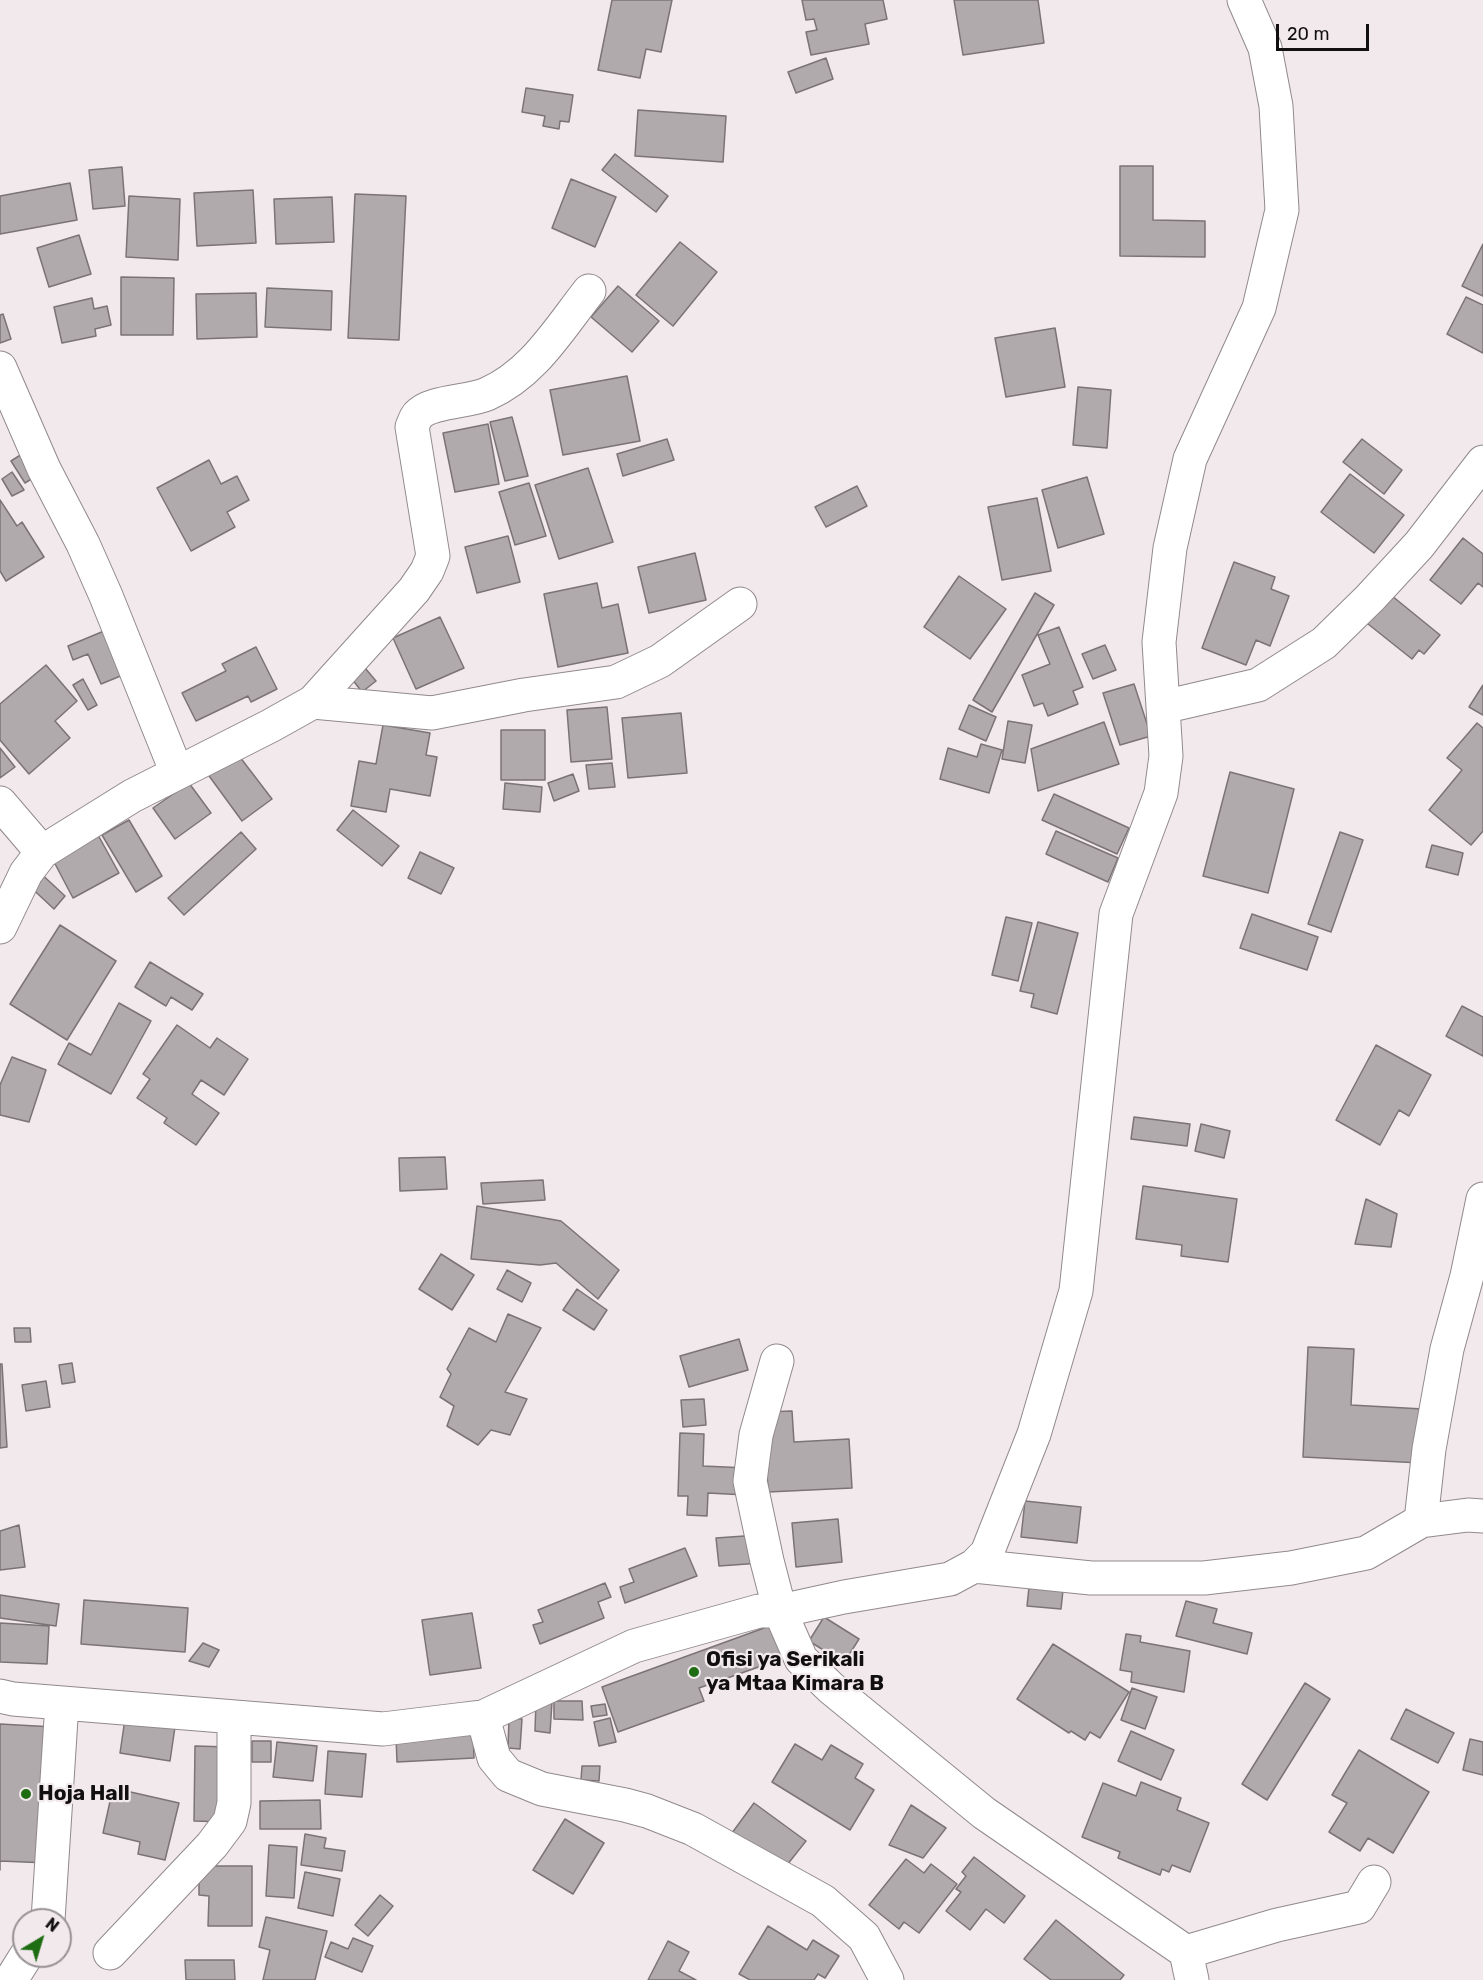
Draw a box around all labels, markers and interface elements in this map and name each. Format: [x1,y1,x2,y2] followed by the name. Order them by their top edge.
[1279,12,1372,50] scale bar
[1287,23,1329,45] text: 20 m
[706,1647,884,1697] place label: Ofisi ya Serikali ya Mtaa Kimara B
[687,1665,701,1679] marker: Ofisi ya Serikali ya Mtaa Kimara B
[38,1781,130,1807] place label: Hoja Hall
[19,1787,33,1801] marker: Hoja Hall
[12,1908,72,1968] north arrow
[42,1914,63,1936] text: N

